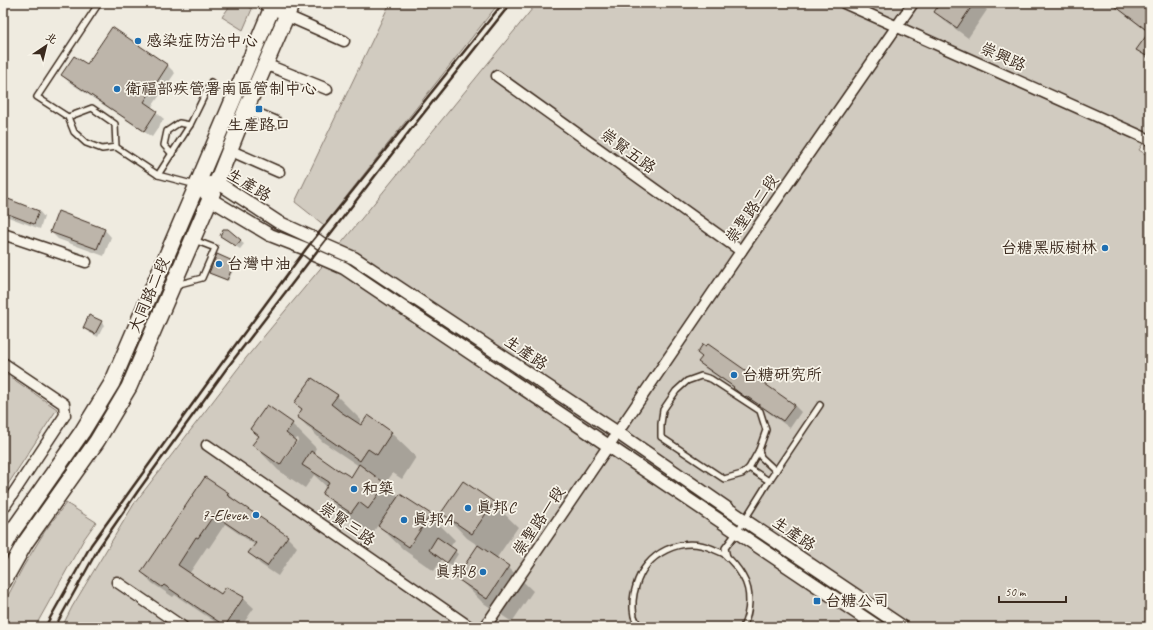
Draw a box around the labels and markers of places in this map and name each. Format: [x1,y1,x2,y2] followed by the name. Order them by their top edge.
[146,31,258,51] place label: 感染症防治中心
[133,36,143,46] marker: 感染症防治中心
[125,79,317,99] place label: 衛福部疾管署南區管制中心
[112,84,122,94] marker: 衛福部疾管署南區管制中心
[254,104,264,114] marker: 生產路口
[227,115,291,135] place label: 生產路口
[1001,238,1097,258] place label: 台糖黑版樹林
[1100,243,1110,253] marker: 台糖黑版樹林
[227,254,291,274] place label: 台灣中油
[214,259,224,269] marker: 台灣中油
[742,365,822,385] place label: 台糖研究所
[729,370,739,380] marker: 台糖研究所
[362,479,394,499] place label: 和築
[349,484,359,494] marker: 和築
[476,498,517,518] place label: 真邦C
[463,503,473,513] marker: 真邦C
[202,505,249,525] place label: 7-Eleven
[251,510,261,520] marker: 7-Eleven
[412,510,453,530] place label: 真邦A
[399,515,409,525] marker: 真邦A
[435,562,477,582] place label: 真邦B
[478,567,488,577] marker: 真邦B
[825,591,889,611] place label: 台糖公司
[812,596,822,606] marker: 台糖公司

